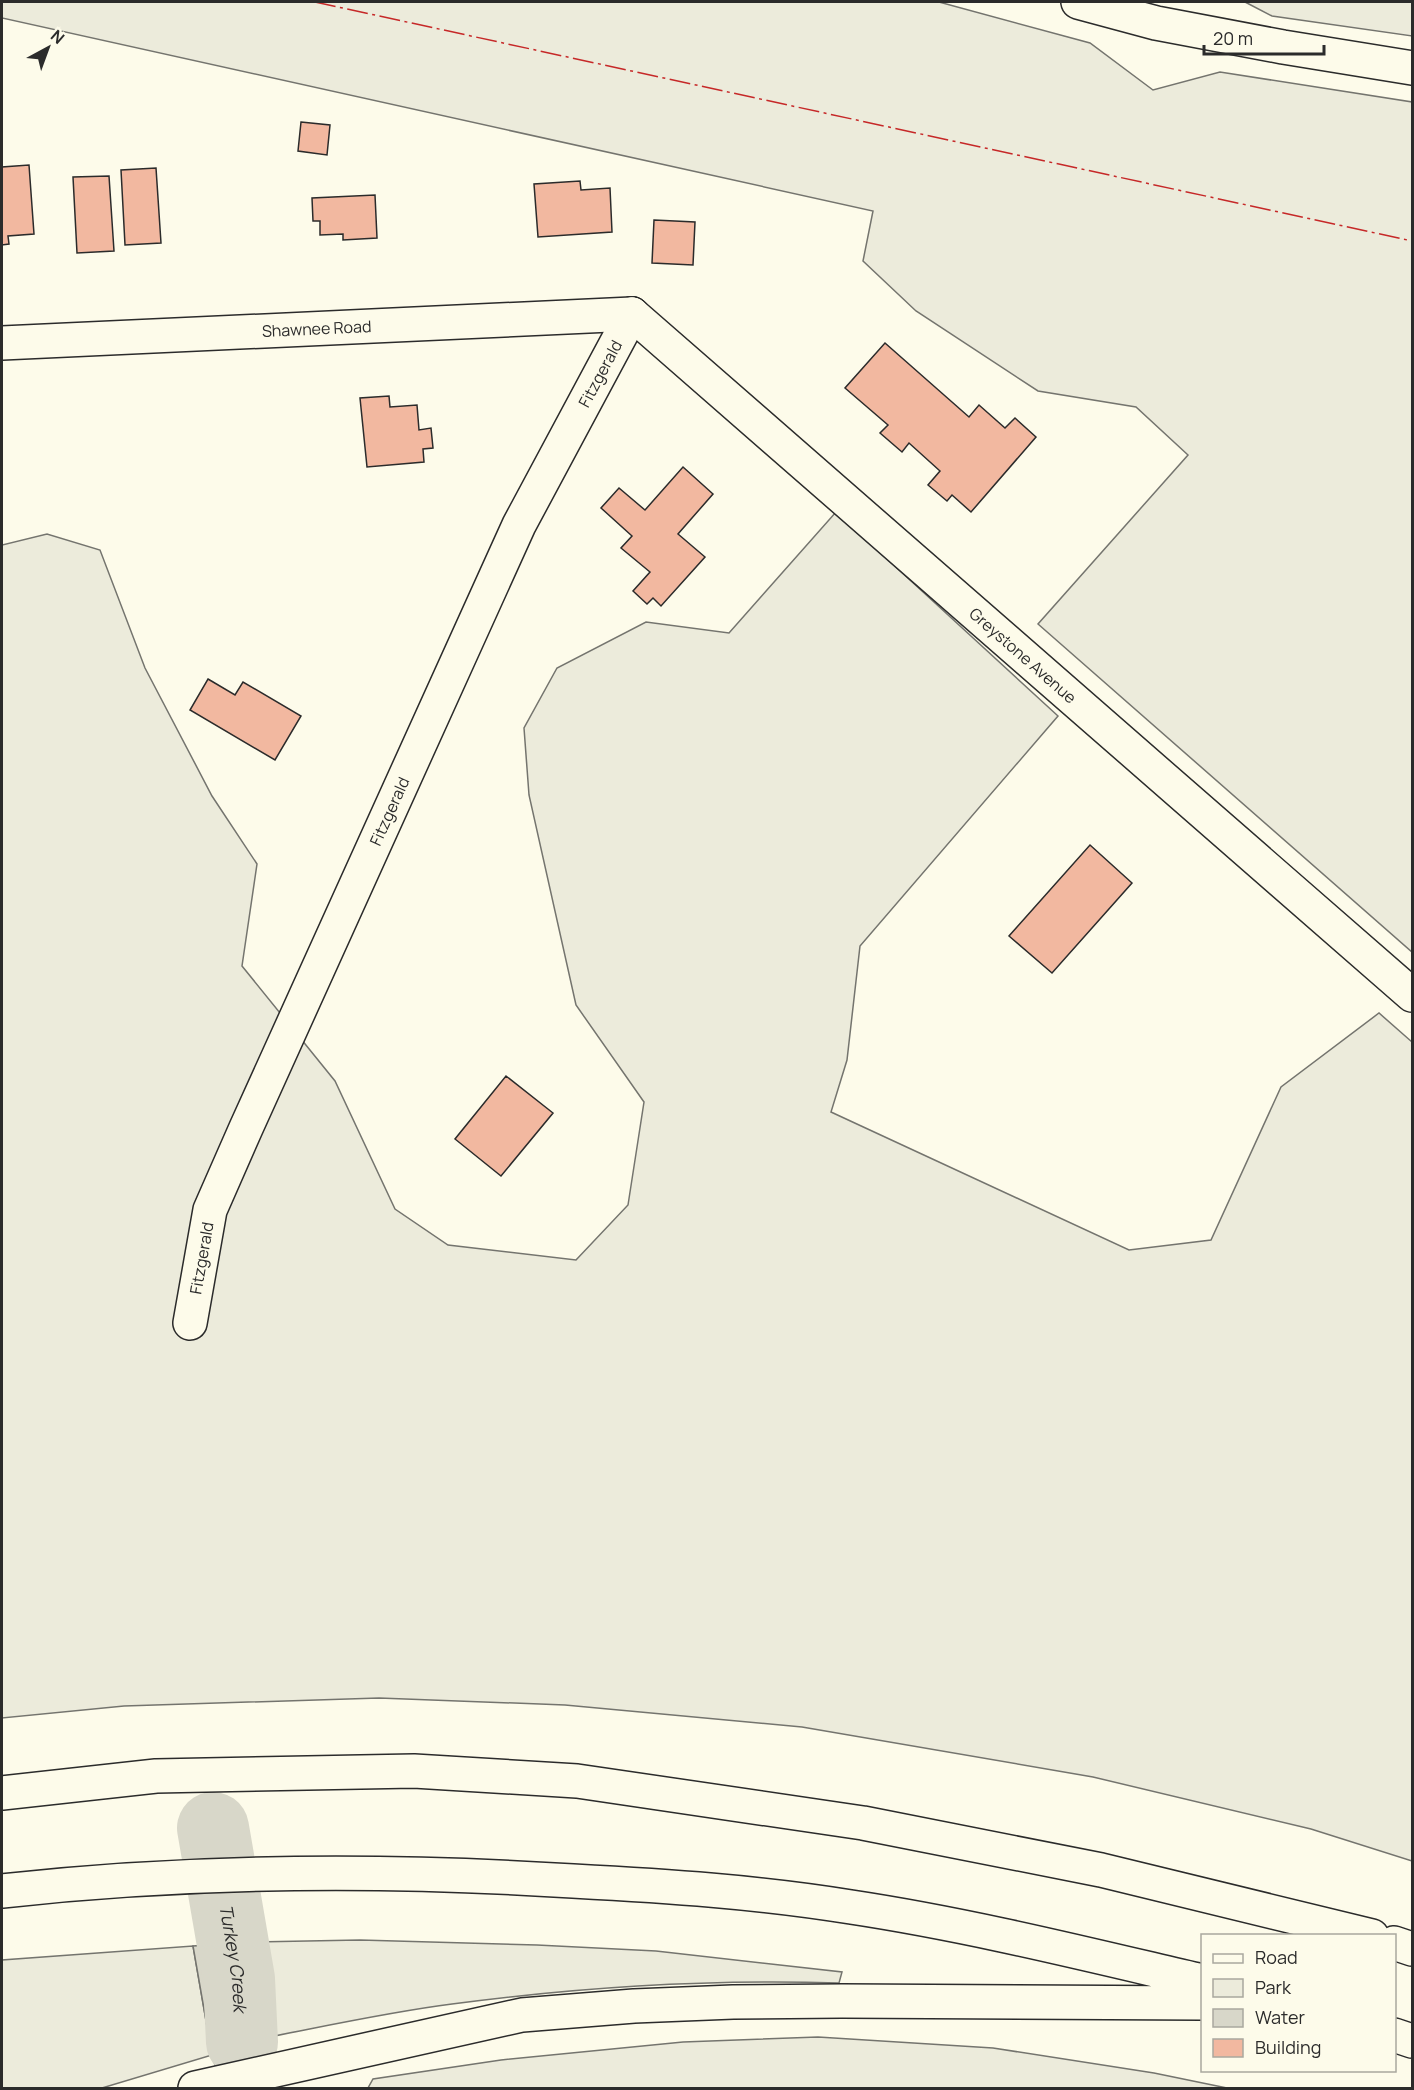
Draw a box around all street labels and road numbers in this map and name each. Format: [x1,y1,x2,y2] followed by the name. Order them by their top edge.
[261,315,372,342] street label: Shawnee Road
[573,336,627,411] street label: Fitzgerald
[965,603,1081,708] street label: Greystone Avenue
[364,773,415,849] street label: Fitzgerald
[184,1220,219,1296] street label: Fitzgerald

